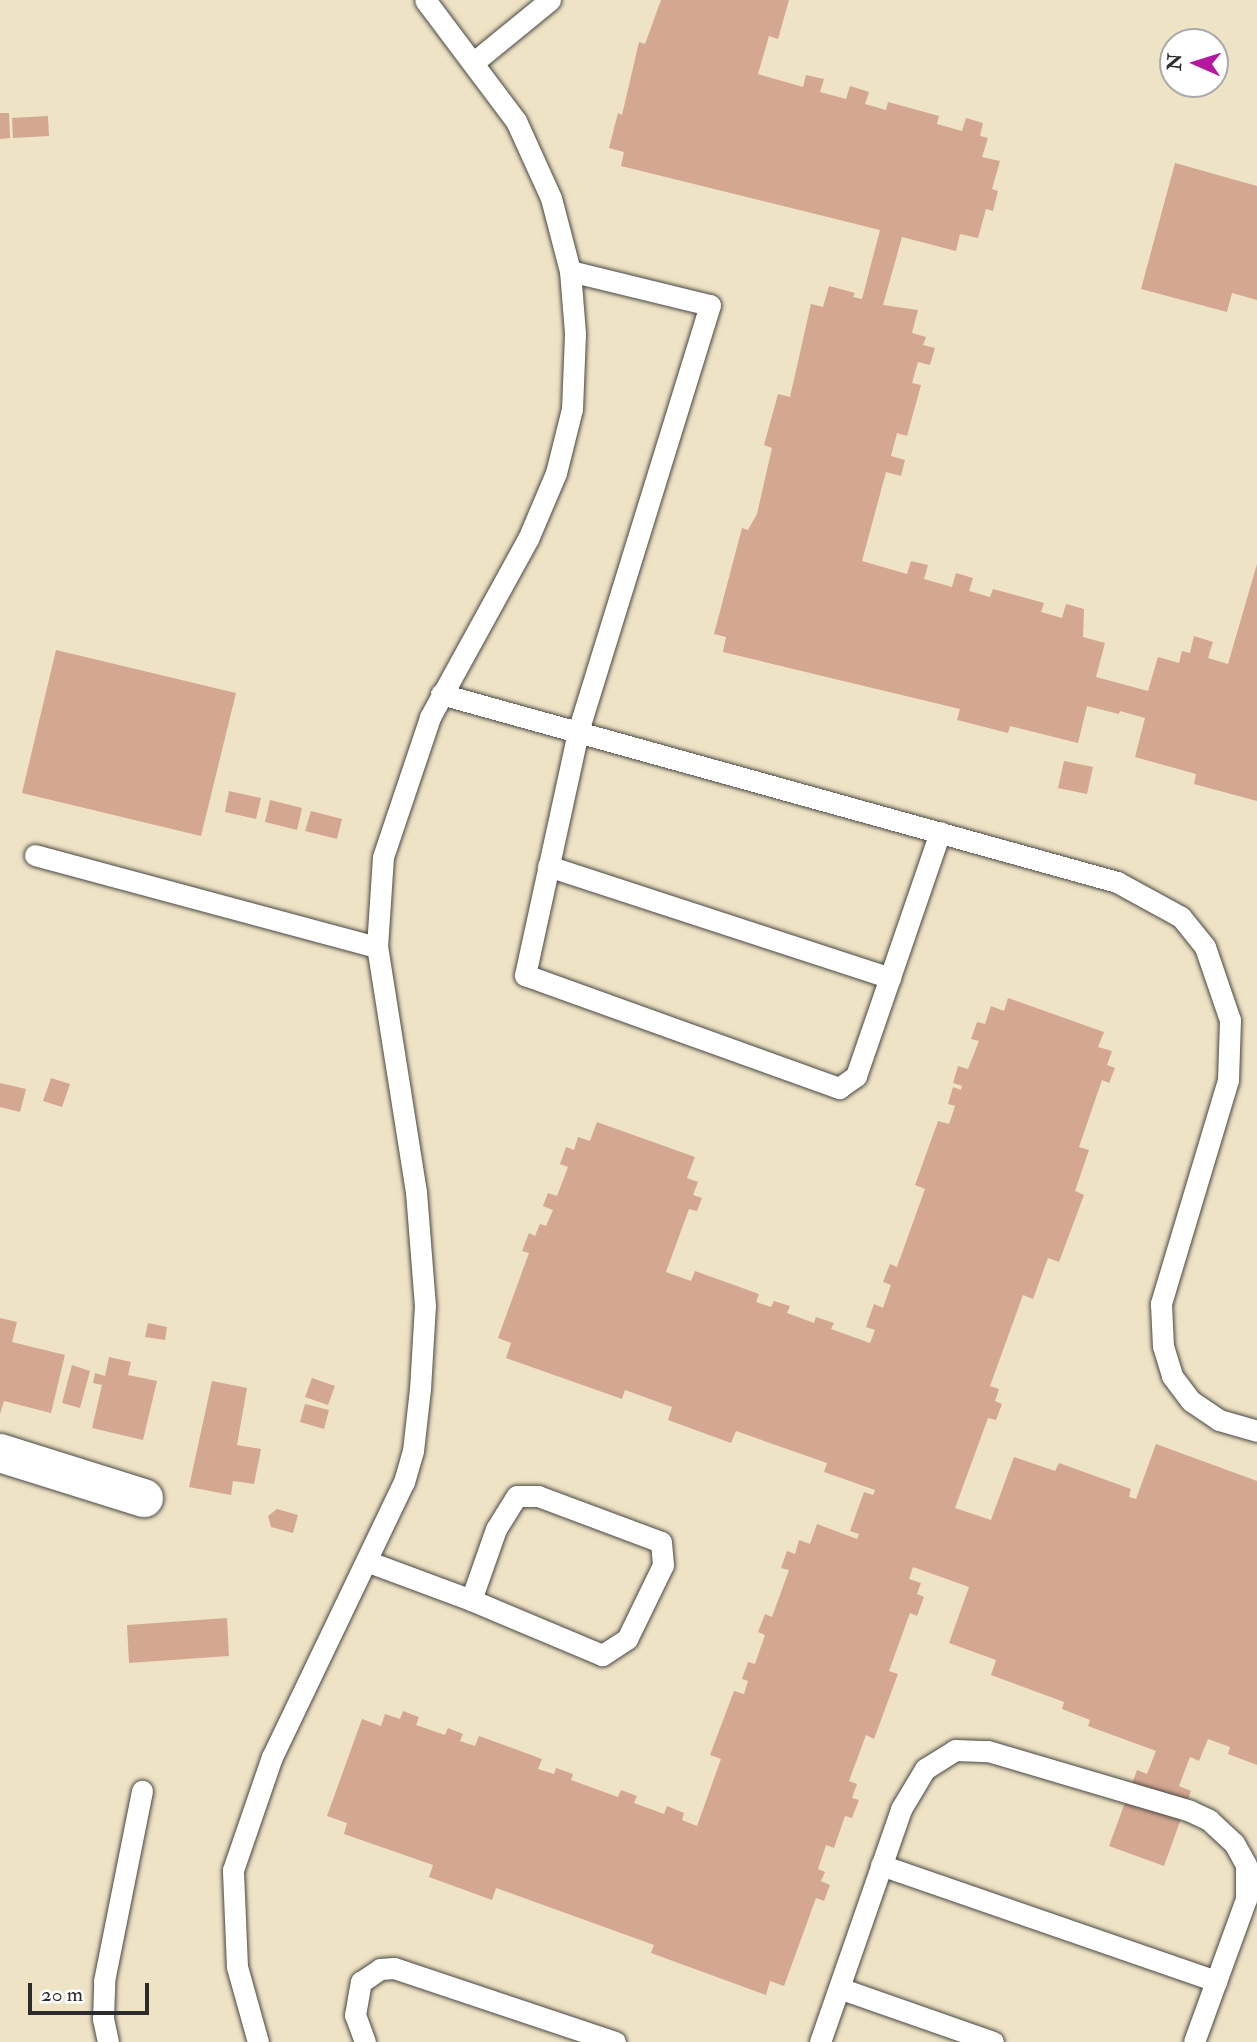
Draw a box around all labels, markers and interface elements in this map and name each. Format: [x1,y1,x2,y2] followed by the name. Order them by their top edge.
[1159,28,1229,98] north arrow
[1163,53,1187,71] text: N
[32,1968,152,2012] scale bar
[41,1981,83,2008] text: 20 m

